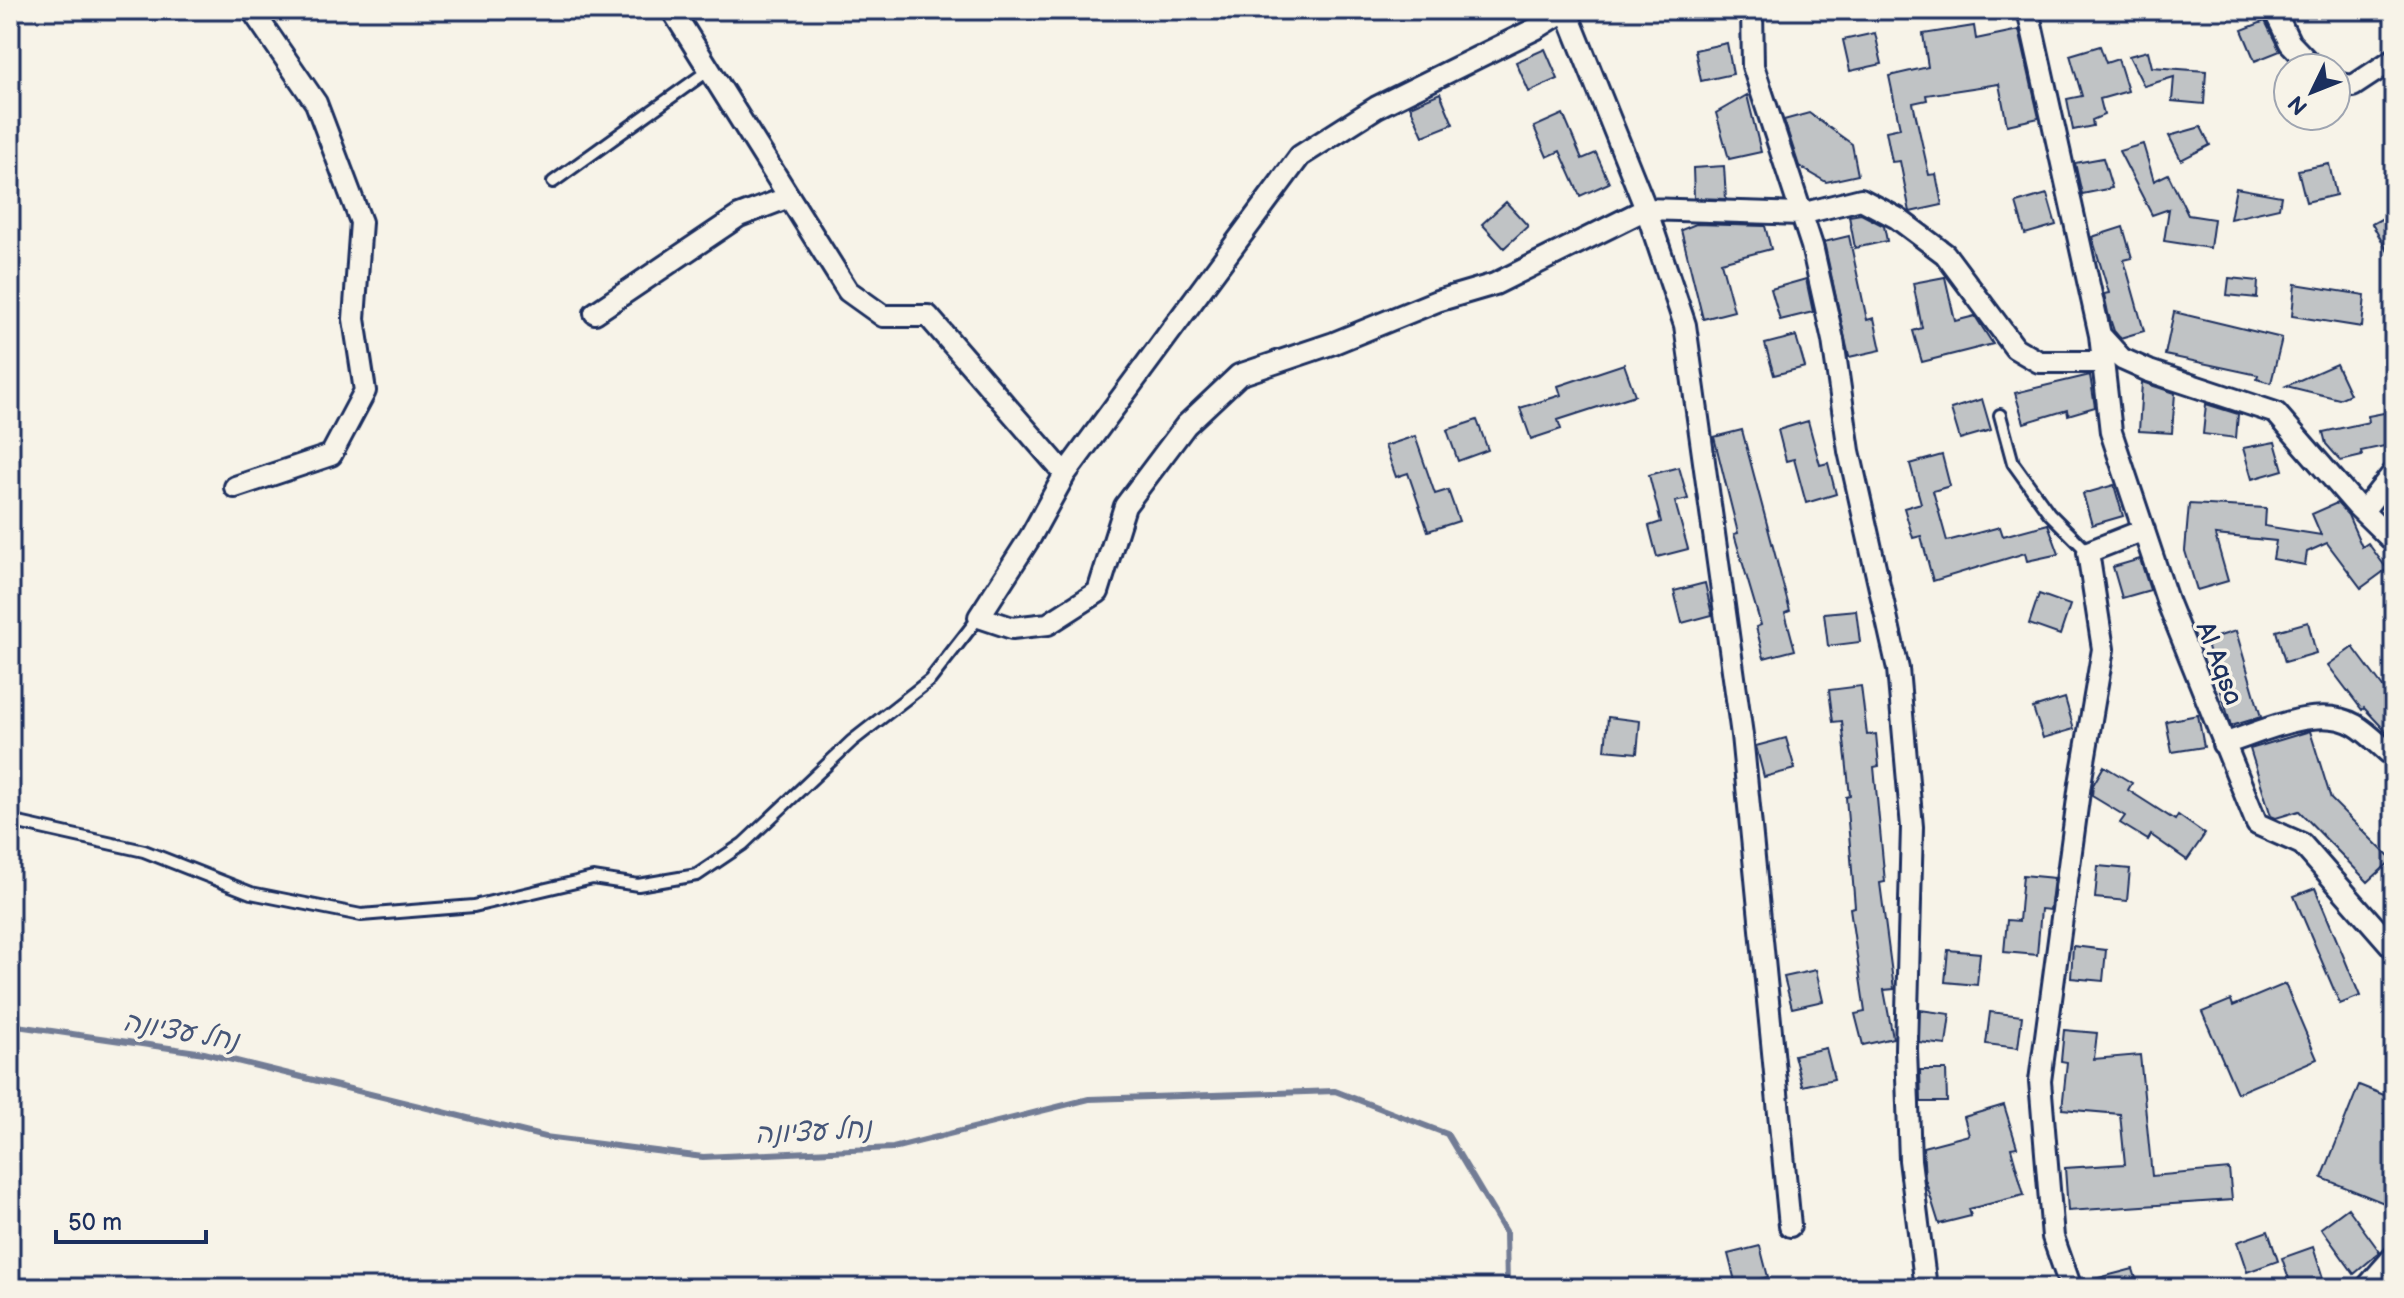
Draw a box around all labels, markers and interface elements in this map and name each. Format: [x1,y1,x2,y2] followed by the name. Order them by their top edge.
[2272,52,2352,132] north arrow
[2283,89,2314,120] text: N
[2189,617,2249,710] street label: Al Aqsa
[120,1005,243,1058] water label: נחל עציונה
[754,1112,874,1151] water label: נחל עציונה
[56,1194,206,1244] scale bar
[68,1208,122,1237] text: 50 m

